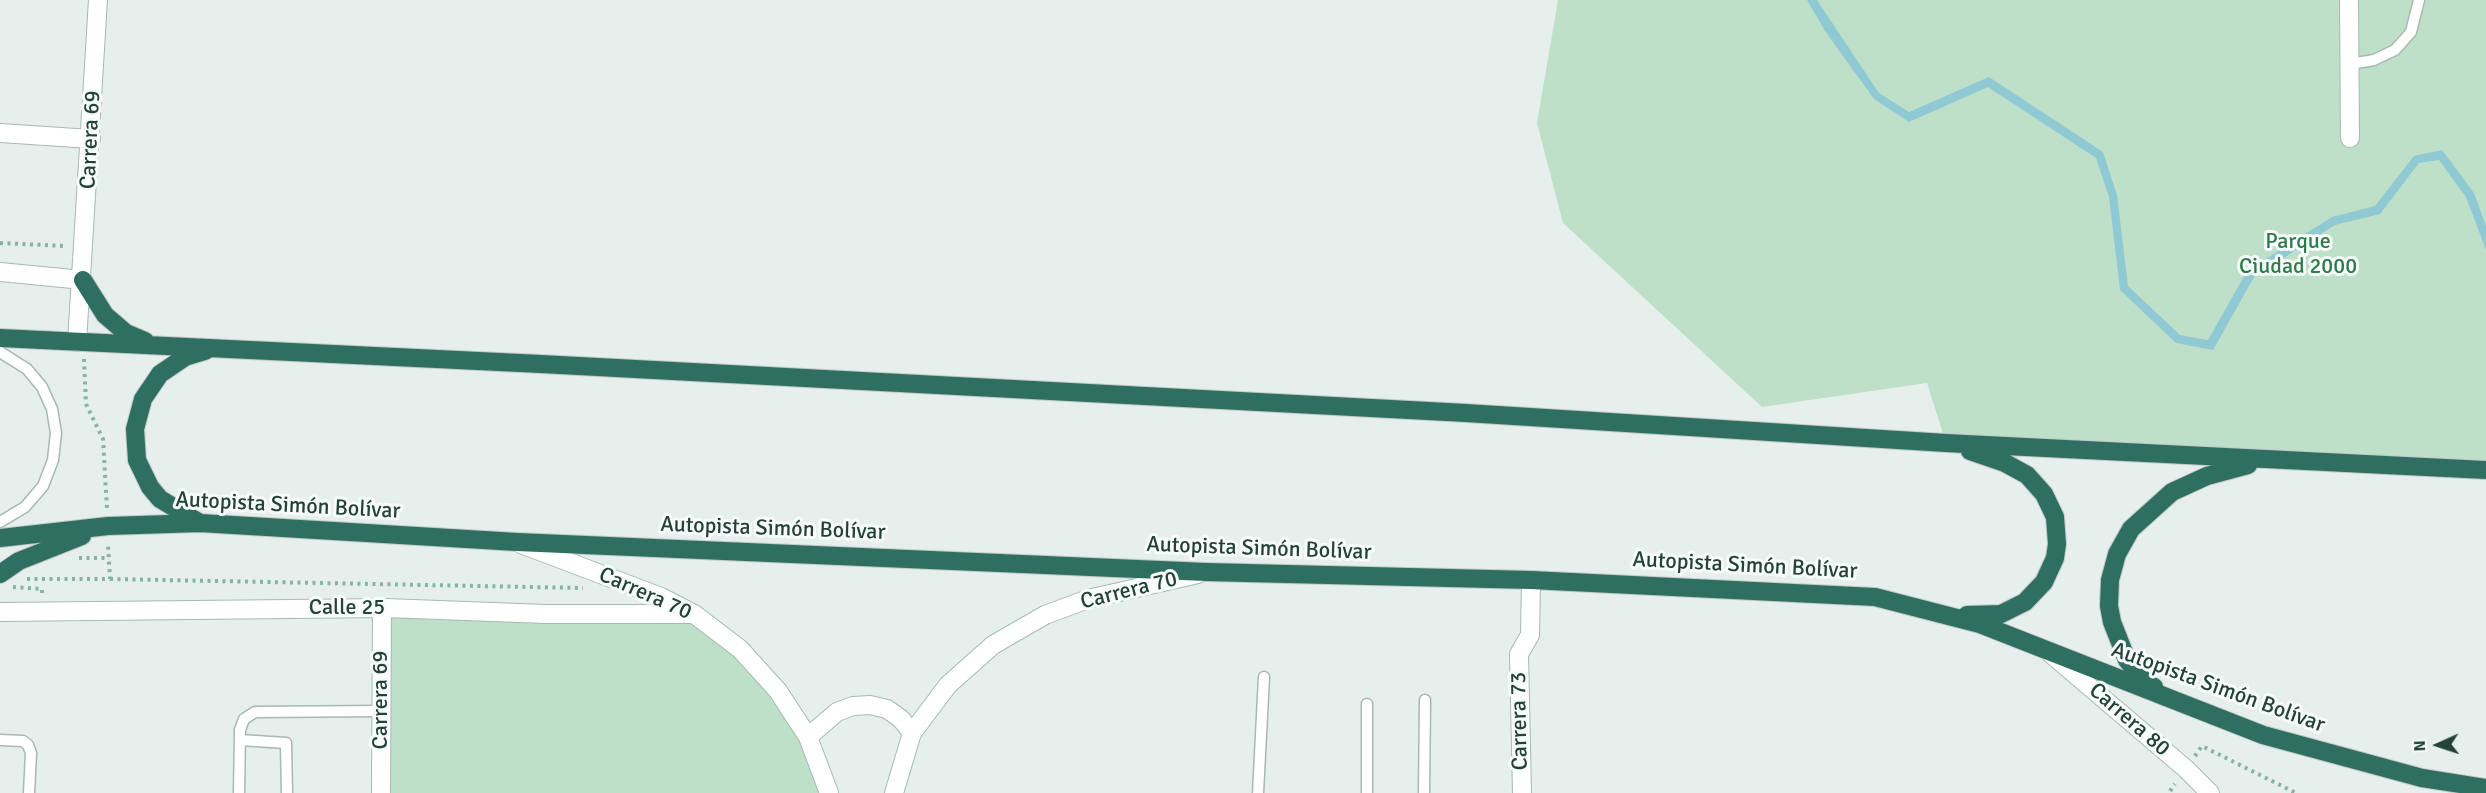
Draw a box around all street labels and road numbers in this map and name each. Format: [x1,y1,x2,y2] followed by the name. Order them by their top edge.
[75,90,107,190] street label: Carrera 69
[175,487,401,525] street label: Autopista Simón Bolívar
[660,512,886,546] street label: Autopista Simón Bolívar
[1146,532,1372,566] street label: Autopista Simón Bolívar
[1632,547,1858,585] street label: Autopista Simón Bolívar
[595,562,695,626] street label: Carrera 70
[1078,566,1180,616] street label: Carrera 70
[309,595,385,621] street label: Calle 25
[2108,637,2328,739] street label: Autopista Simón Bolívar
[368,651,394,749] street label: Carrera 69
[1506,671,1534,771] street label: Carrera 73
[2083,678,2175,762] street label: Carrera 80

